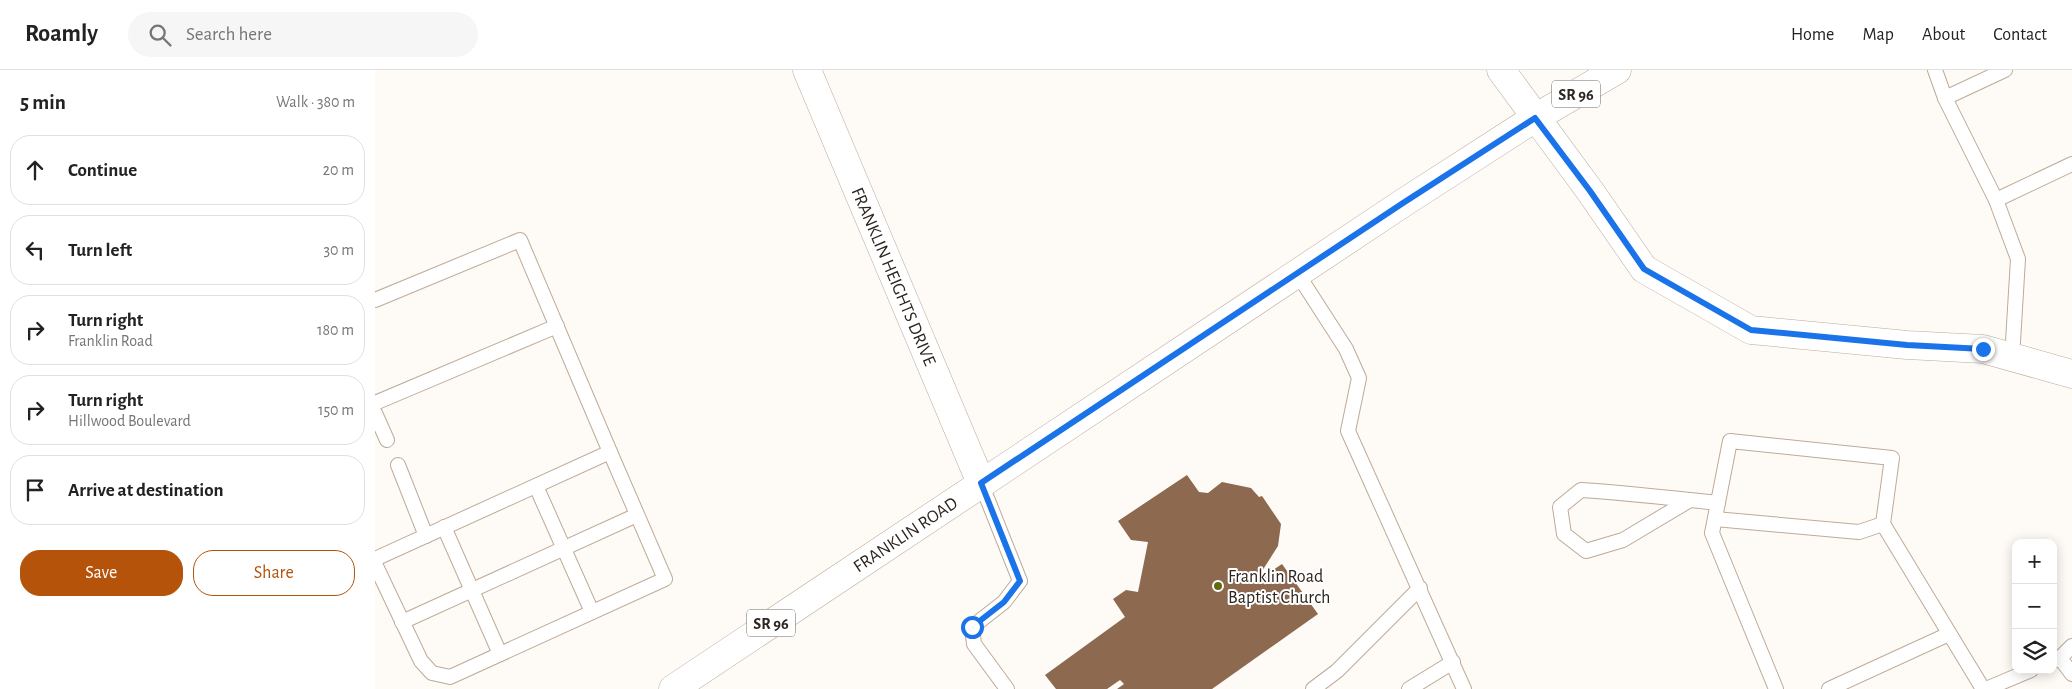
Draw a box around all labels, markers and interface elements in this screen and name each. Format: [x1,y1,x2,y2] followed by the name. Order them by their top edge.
[128,12,478,57] search box
[146,21,174,49] icon: search
[25,22,98,46] text: Roamly
[186,25,272,44] text: Search here
[1791,26,1834,44] text: Home
[1862,26,1894,44] text: Map
[1922,26,1965,44] text: About
[1993,26,2047,44] text: Contact
[1552,80,1600,108] road number: SR 96
[20,92,66,113] text: 5 min
[276,94,355,110] text: Walk · 380 m
[21,156,49,184] icon: ahead
[68,161,137,180] text: Continue
[323,162,354,178] text: 20 m
[848,185,939,369] street label: FRANKLIN HEIGHTS DRIVE
[21,236,49,264] icon: left
[68,241,132,260] text: Turn left
[324,242,354,258] text: 30 m
[68,311,143,330] text: Turn right
[21,316,49,344] icon: right
[317,322,354,338] text: 180 m
[68,333,153,349] text: Franklin Road
[1972,338,1995,361] route end
[68,391,143,410] text: Turn right
[21,396,49,424] icon: right
[318,402,354,418] text: 150 m
[68,413,191,429] text: Hillwood Boulevard
[21,476,49,504] icon: arrive
[68,481,224,500] text: Arrive at destination
[850,494,961,576] street label: FRANKLIN ROAD
[2012,539,2057,674] map controls
[2012,539,2057,584] button: +
[20,550,183,596] button: Save
[193,550,355,596] button: Share
[1228,568,1330,607] place label: Franklin Road Baptist Church
[1212,580,1224,592] marker: Franklin Road Baptist Church
[2012,584,2057,629] button: −
[747,610,795,636] road number: SR 96
[961,616,984,639] route start
[2012,629,2057,674] button: layers

